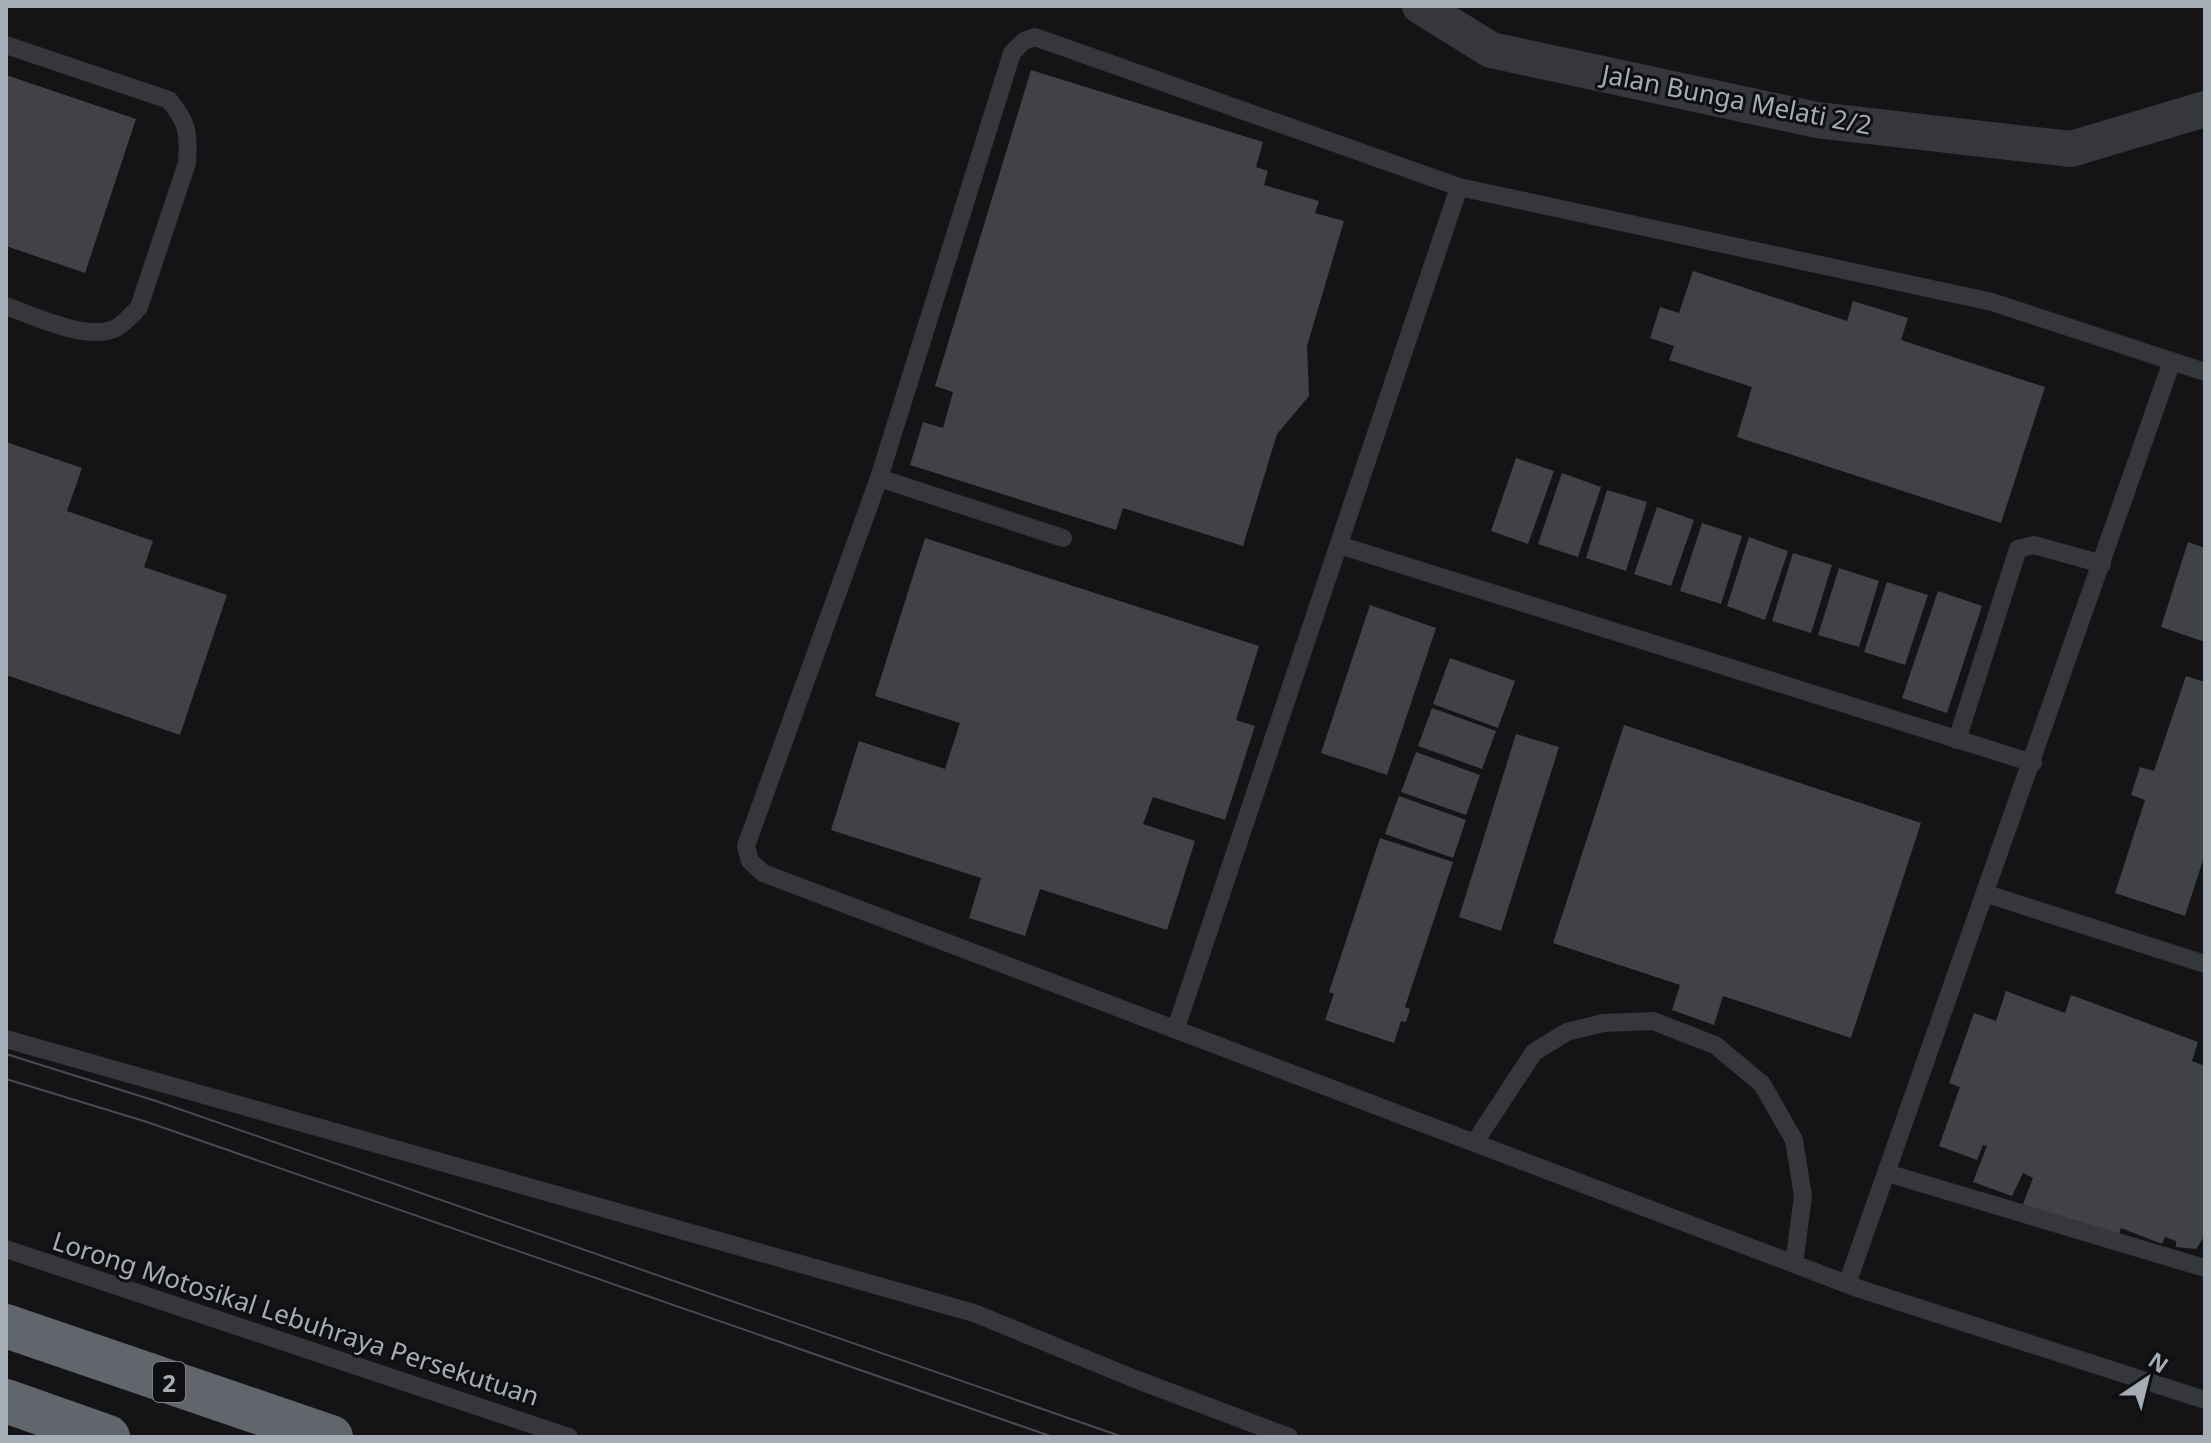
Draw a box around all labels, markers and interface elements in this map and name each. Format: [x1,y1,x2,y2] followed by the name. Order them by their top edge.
[1596,55,1875,143] street label: Jalan Bunga Melati 2/2
[48,1222,544,1414] street label: Lorong Motosikal Lebuhraya Persekutuan
[2107,1339,2187,1419] north arrow
[2143,1344,2175,1379] text: N
[153,1362,185,1402] road number: 2

